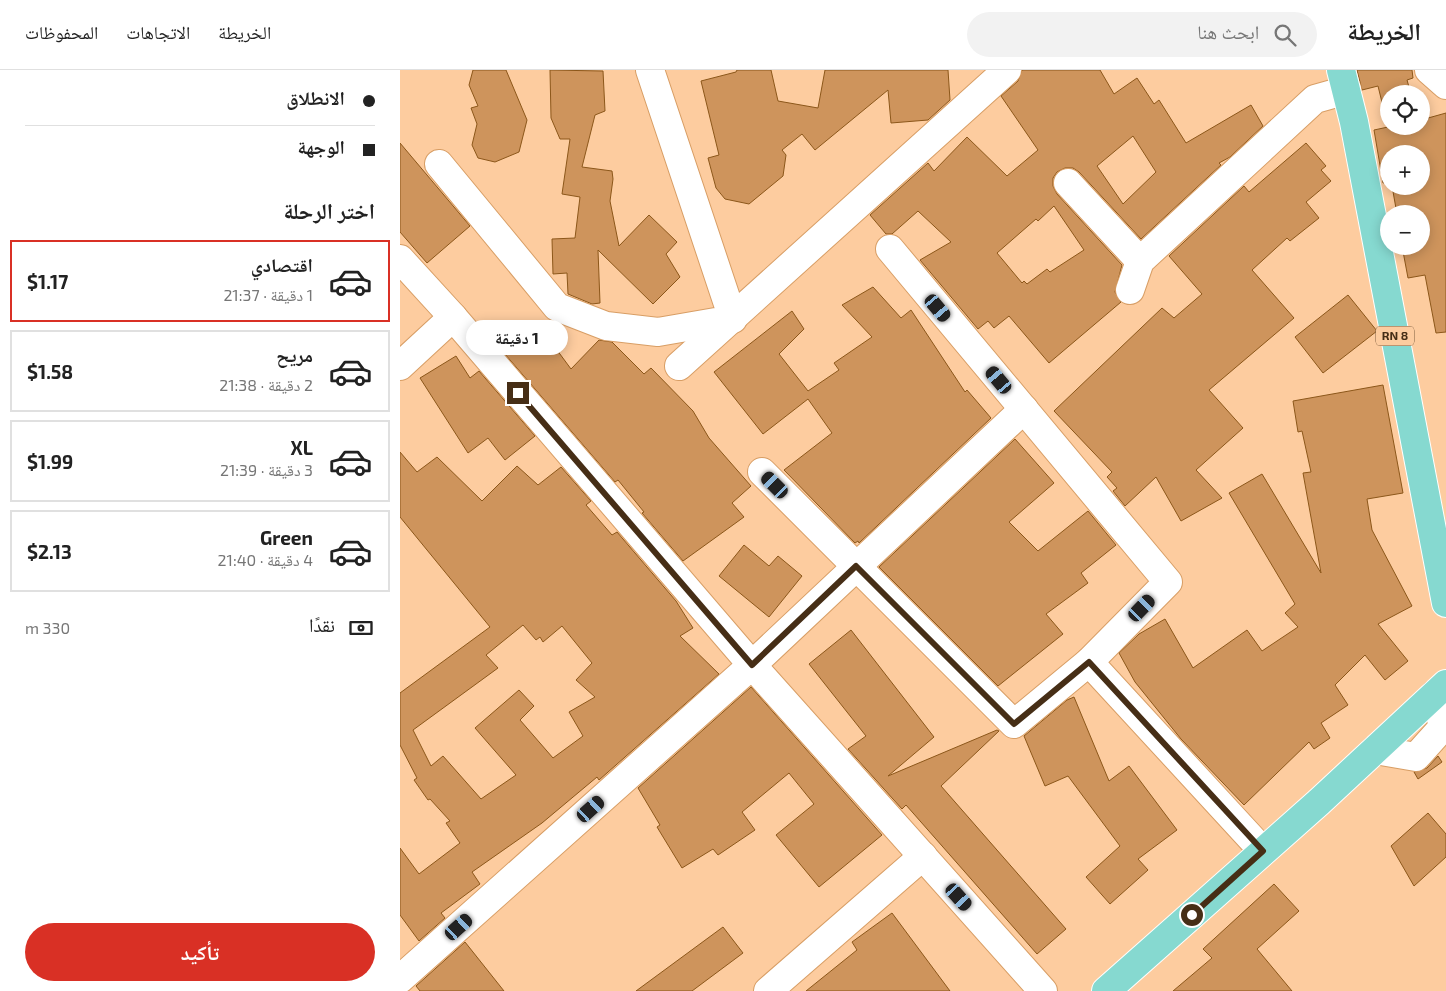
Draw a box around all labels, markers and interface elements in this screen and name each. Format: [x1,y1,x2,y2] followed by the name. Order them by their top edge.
[967,12,1317,57] search box
[1347,16,1421,45] text: الخريطة
[1197,20,1259,43] text: ابحث هنا
[25,21,98,43] text: المحفوظات
[126,21,190,43] text: الاتجاهات
[218,21,271,43] text: الخريطة
[1271,21,1299,49] icon: search
[1380,85,1430,255] map controls
[1380,85,1430,135] button: locate
[286,86,345,109] text: الانطلاق
[297,135,345,158] text: الوجهة
[1380,145,1430,195] button: +
[283,197,375,223] text: اختر الرحلة
[1380,205,1430,255] button: −
[251,253,313,276] text: اقتصادي
[328,259,373,304] icon: car
[27,270,68,293] text: $1.17
[223,285,313,304] text: 1 دقيقة · 21:37
[922,292,953,324] car
[467,320,569,356] callout: 1 دقيقة
[1376,326,1414,346] road number: RN 8
[495,328,539,347] text: 1 دقيقة
[276,343,313,366] text: مريح
[328,349,373,394] icon: car
[27,360,73,383] text: $1.58
[983,364,1014,396] car
[219,375,313,394] text: 2 دقيقة · 21:38
[507,382,529,404] route end
[291,436,313,459] text: XL
[328,439,373,484] icon: car
[27,450,73,473] text: $1.99
[220,460,313,479] text: 3 دقيقة · 21:39
[759,469,790,501] car
[260,526,313,549] text: Green
[328,529,373,574] icon: car
[27,540,72,563] text: $2.13
[218,550,313,569] text: 4 دقيقة · 21:40
[1126,592,1157,624] car
[309,613,335,636] text: نقدًا
[347,614,375,642] icon: cash
[25,618,70,637] text: 330 m
[574,793,607,825] car
[943,881,974,913] car
[1181,904,1203,926] route start
[442,911,475,943] car
[25,923,375,981] button: تأكيد

